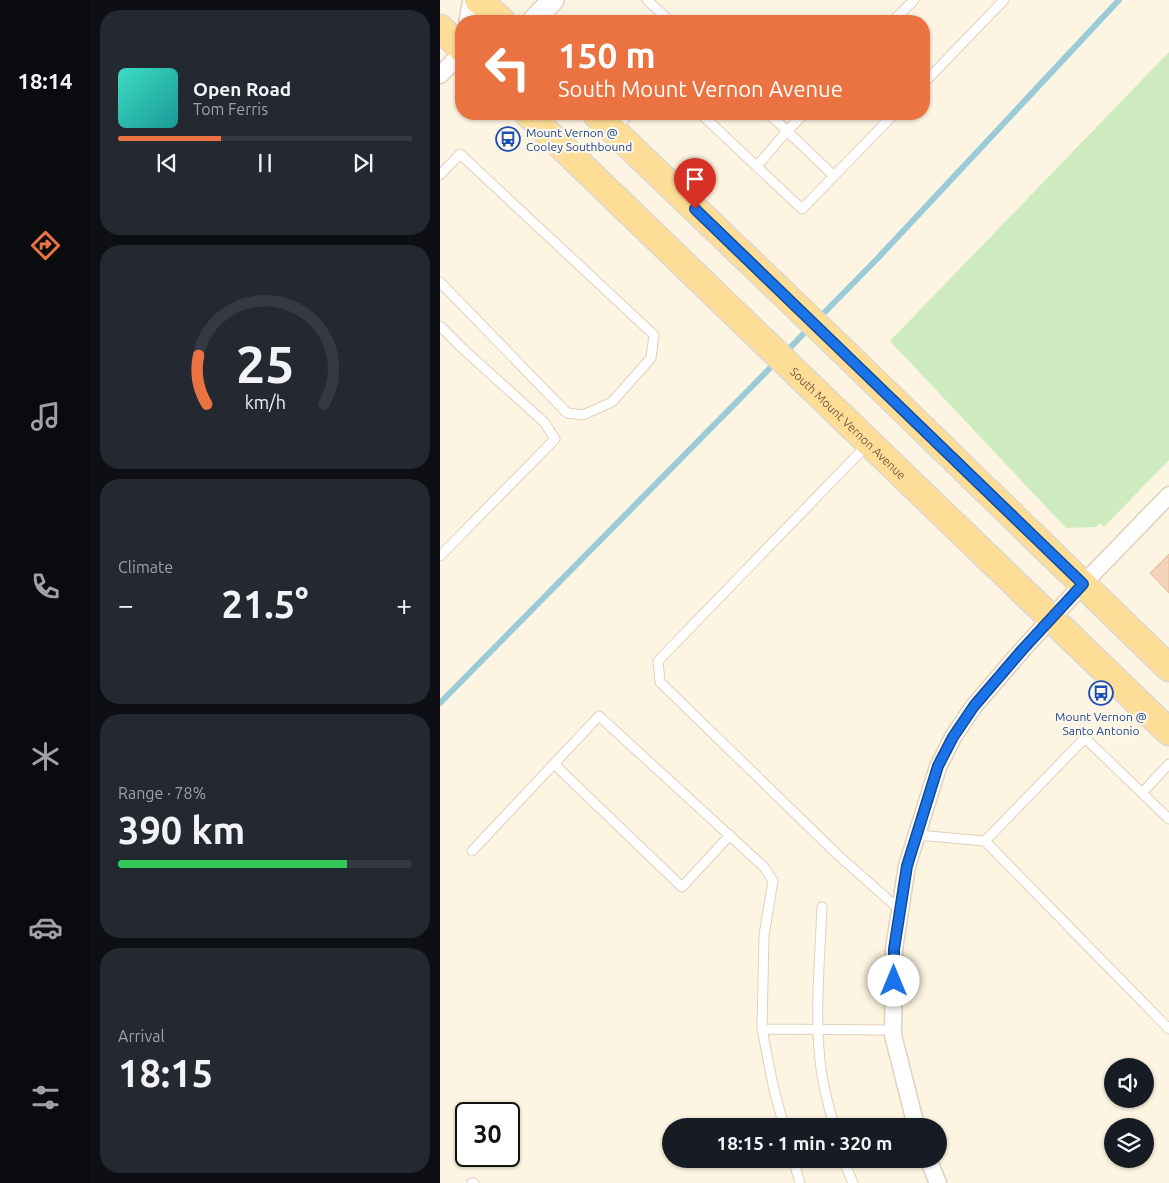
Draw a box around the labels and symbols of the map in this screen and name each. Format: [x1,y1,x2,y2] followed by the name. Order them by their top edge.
[495,126,521,152] bus stop icon: Mount Vernon @ Cooley Southbound
[526,126,632,153] place label: Mount Vernon @ Cooley Southbound
[674,158,716,209] pin
[788,364,909,482] street label: South Mount Vernon Avenue
[1088,680,1114,706] bus stop icon: Mount Vernon @ Santo Antonio
[1055,710,1147,737] place label: Mount Vernon @ Santo Antonio
[867,954,919,1006] position arrow
[455,1102,520,1167] speed limit sign: 30

